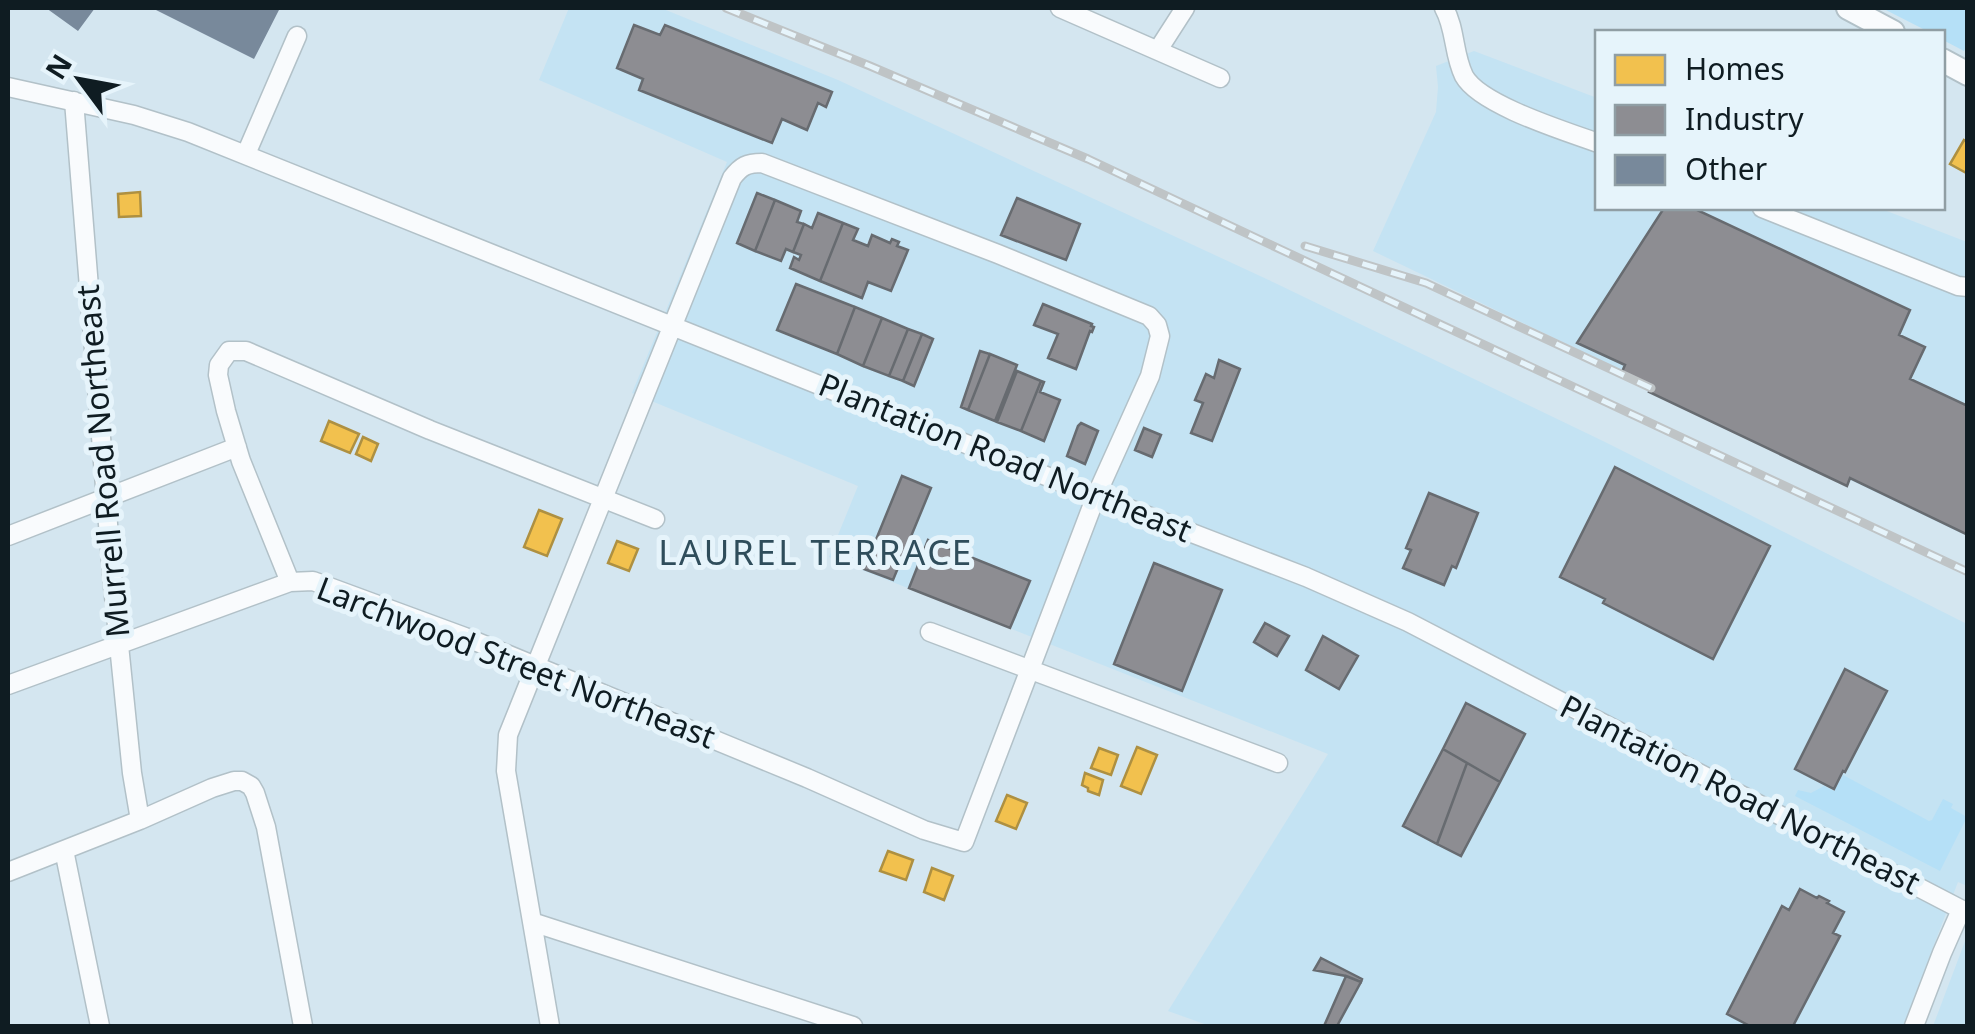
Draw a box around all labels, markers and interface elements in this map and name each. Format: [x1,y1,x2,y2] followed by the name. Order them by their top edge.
[30,30,130,130] north arrow
[1595,30,1945,210] legend
[36,47,80,86] text: N
[1685,48,1785,89] text: Homes
[1685,98,1804,139] text: Industry
[1685,148,1767,189] text: Other
[65,283,138,639] street label: Murrell Road Northeast
[813,362,1198,551] street label: Plantation Road Northeast
[658,528,974,575] district label: LAUREL TERRACE
[311,566,722,757] street label: Larchwood Street Northeast
[1553,684,1928,903] street label: Plantation Road Northeast

